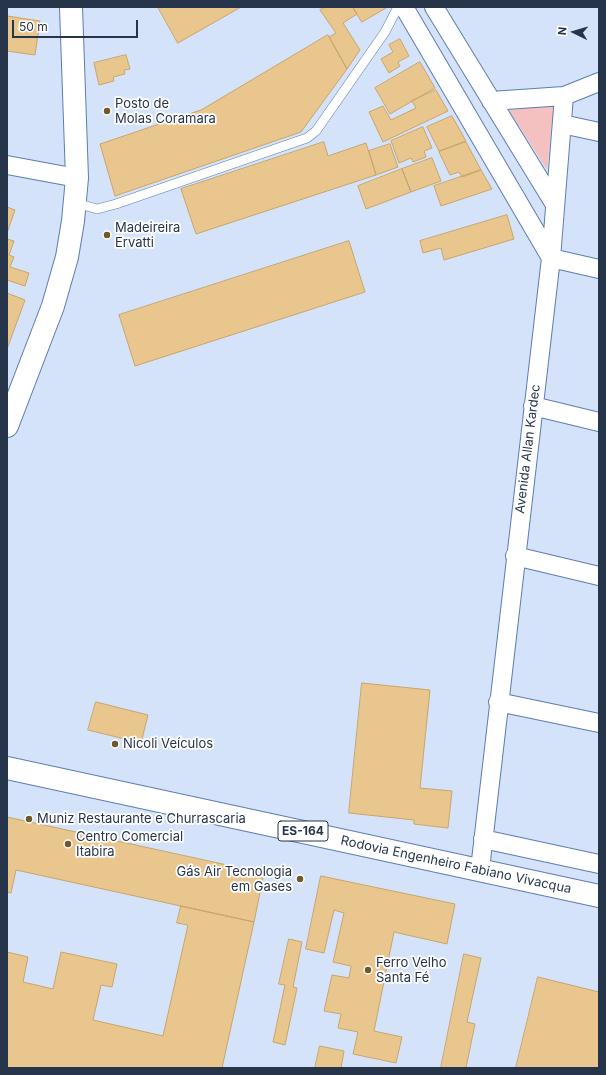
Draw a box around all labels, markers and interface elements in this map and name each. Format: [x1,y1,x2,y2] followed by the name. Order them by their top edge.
[14,12,140,38] scale bar
[554,12,594,52] north arrow
[19,19,48,34] text: 50 m
[555,26,569,36] text: N
[115,96,216,127] place label: Posto de Molas Coramara
[102,106,112,116] marker: Posto de Molas Coramara
[115,220,180,251] place label: Madeireira Ervatti
[102,230,112,240] marker: Madeireira Ervatti
[512,384,544,514] street label: Avenida Allan Kardec
[123,736,213,752] place label: Nicoli Veículos
[110,739,120,749] marker: Nicoli Veículos
[37,811,246,827] place label: Muniz Restaurante e Churrascaria
[24,814,34,824] marker: Muniz Restaurante e Churrascaria
[278,821,328,841] road number: ES-164
[76,829,183,860] place label: Centro Comercial Itabira
[339,833,573,897] street label: Rodovia Engenheiro Fabiano Vivacqua
[63,839,73,849] marker: Centro Comercial Itabira
[177,864,292,895] place label: Gás Air Tecnologia em Gases
[295,874,305,884] marker: Gás Air Tecnologia em Gases
[376,955,446,986] place label: Ferro Velho Santa Fé
[363,965,373,975] marker: Ferro Velho Santa Fé

